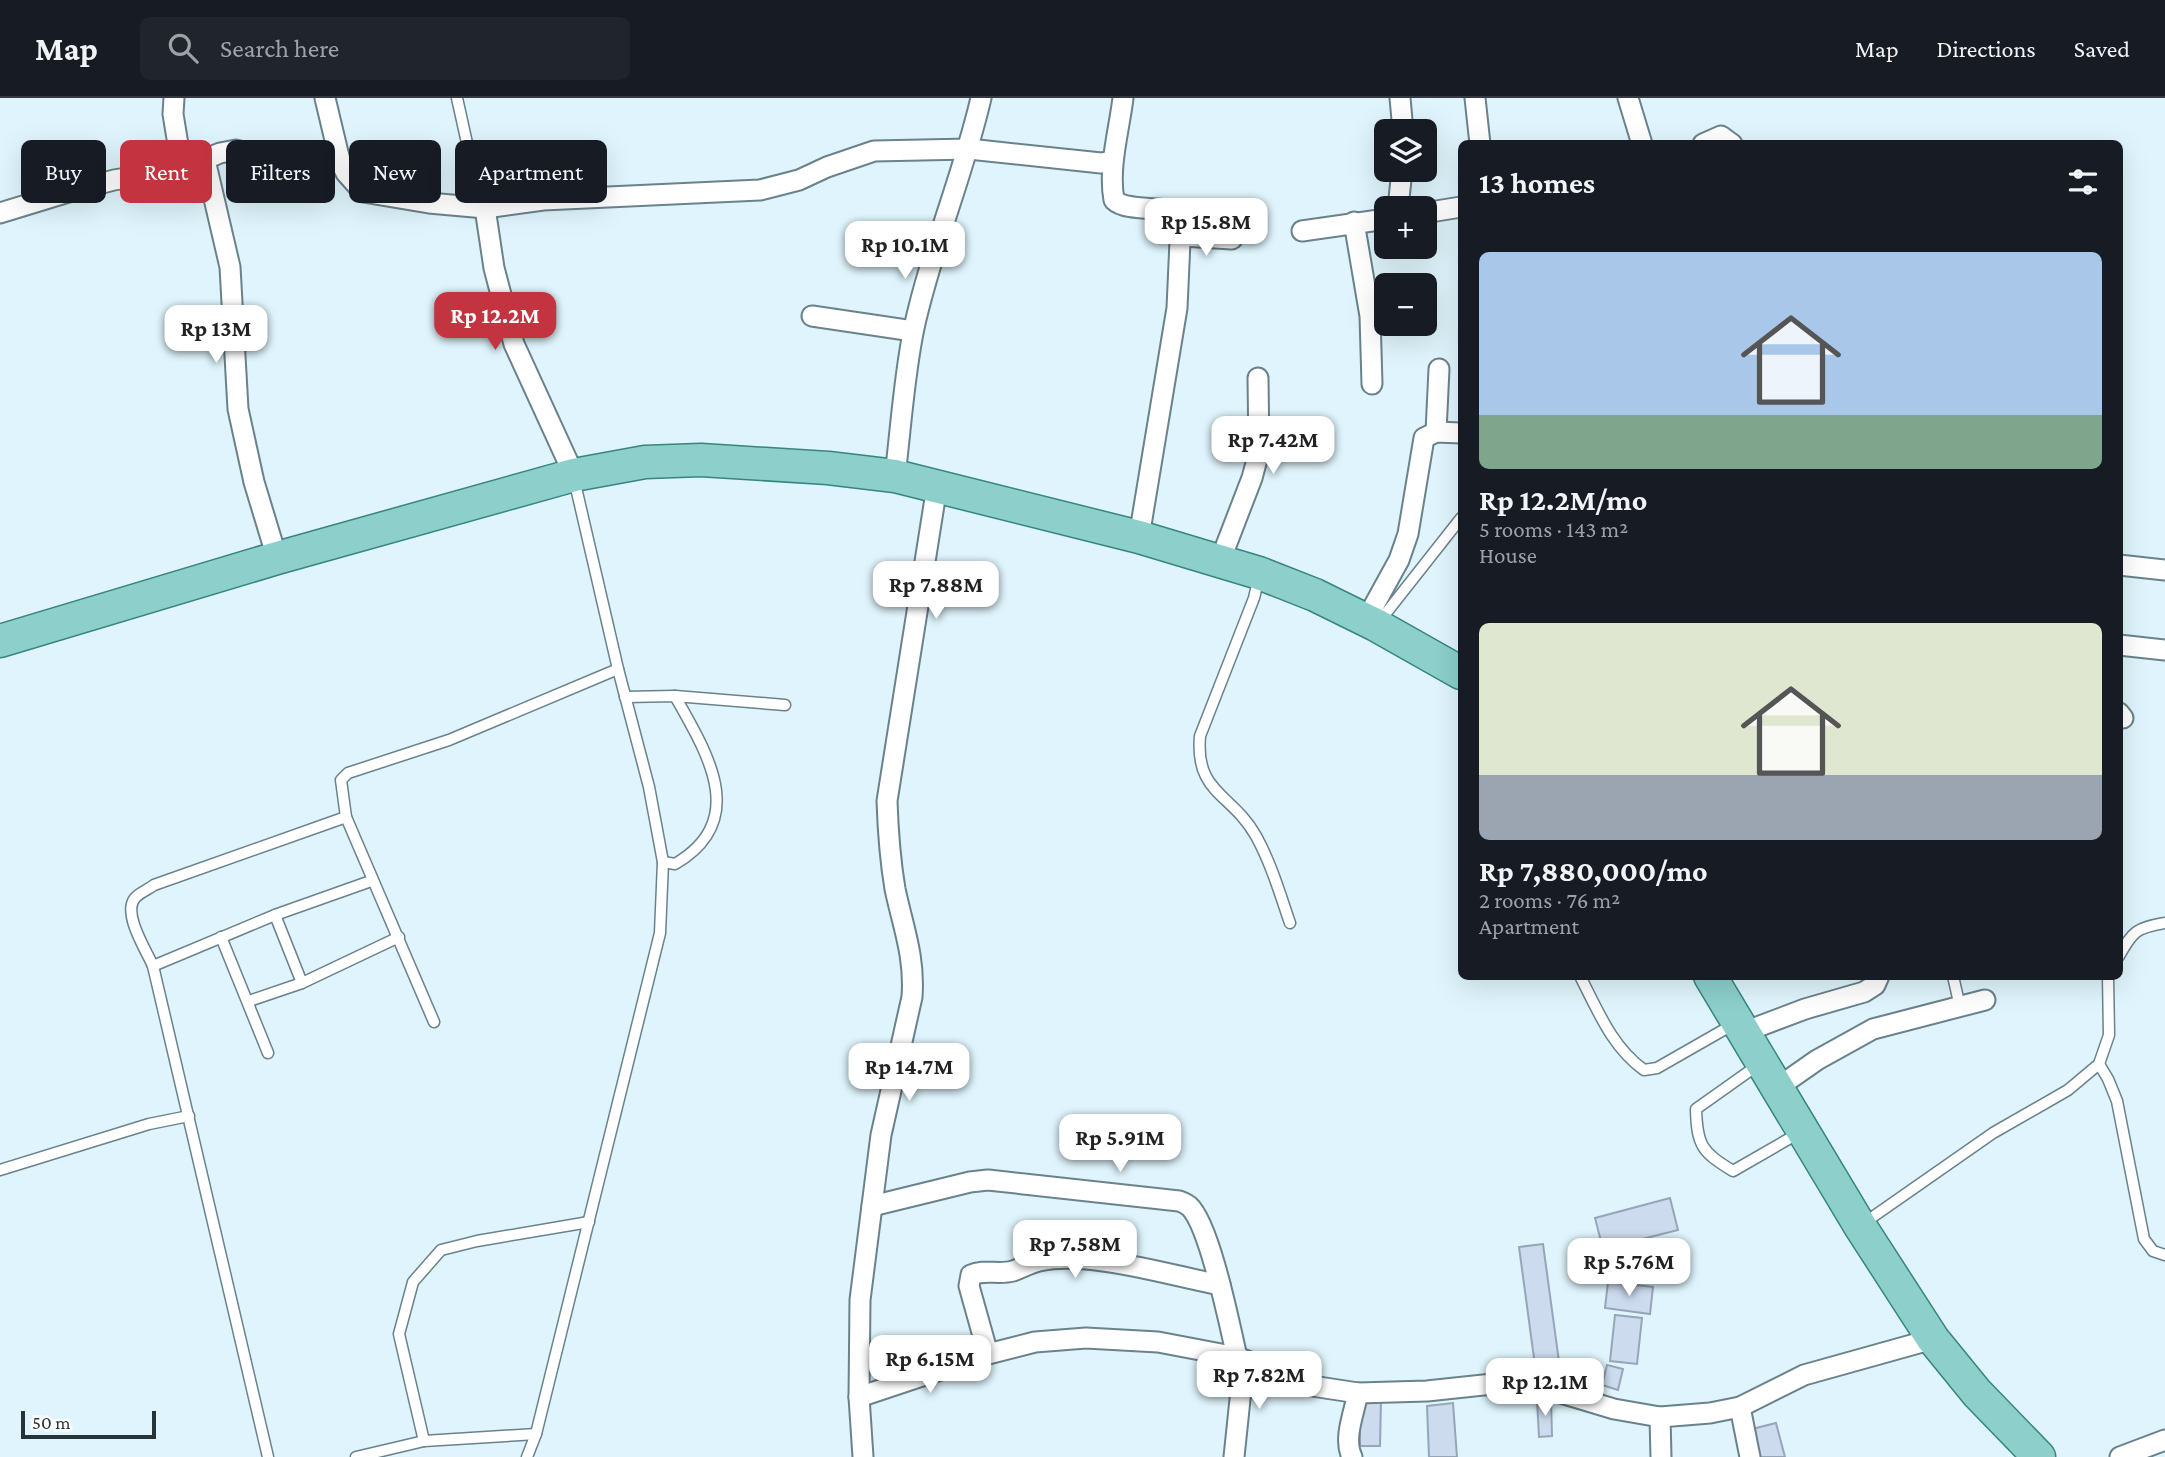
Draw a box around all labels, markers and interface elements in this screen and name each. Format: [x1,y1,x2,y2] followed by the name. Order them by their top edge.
[140,17,630,80] search box
[164,29,202,67] icon: search
[35,30,98,67] text: Map
[220,34,339,63] text: Search here
[1855,35,1899,62] text: Map
[1937,35,2036,62] text: Directions
[2074,35,2130,62] text: Saved
[1374,119,1437,336] map controls
[1374,119,1437,182] button: layers
[21,140,106,203] chip: Buy
[120,140,212,203] chip: Rent
[226,140,335,203] chip: Filters
[349,140,441,203] chip: New
[455,140,607,203] chip: Apartment
[2064,163,2102,201] icon: filters
[1479,166,1595,199] text: 13 homes
[1374,196,1437,259] button: +
[1134,198,1278,258] pin: Rp 15.8M
[1161,208,1251,234] text: Rp 15.8M
[833,222,977,281] pin: Rp 10.1M
[861,231,949,257] text: Rp 10.1M
[1374,273,1437,336] button: −
[423,292,567,352] pin: Rp 12.2M
[1728,297,1854,423] icon: home
[450,302,540,328] text: Rp 12.2M
[159,306,273,365] pin: Rp 13M
[181,315,251,341] text: Rp 13M
[1201,416,1345,476] pin: Rp 7.42M
[1227,426,1319,452] text: Rp 7.42M
[1479,483,1647,516] text: Rp 12.2M/mo
[1479,516,1628,542] text: 5 rooms · 143 m²
[1479,542,1537,568] text: House
[864,561,1008,621] pin: Rp 7.88M
[889,571,983,597] text: Rp 7.88M
[1728,668,1854,794] icon: home
[1479,854,1708,887] text: Rp 7,880,000/mo
[1479,887,1620,913] text: 2 rooms · 76 m²
[1479,913,1579,939] text: Apartment
[837,1044,981,1103] pin: Rp 14.7M
[865,1053,954,1079] text: Rp 14.7M
[1048,1114,1192,1174] pin: Rp 5.91M
[1075,1124,1165,1150] text: Rp 5.91M
[1003,1220,1147,1280] pin: Rp 7.58M
[1029,1230,1121,1256] text: Rp 7.58M
[1557,1238,1701,1298] pin: Rp 5.76M
[1583,1248,1675,1274] text: Rp 5.76M
[858,1336,1002,1395] pin: Rp 6.15M
[885,1345,975,1371] text: Rp 6.15M
[1187,1352,1331,1411] pin: Rp 7.82M
[1473,1358,1617,1418] pin: Rp 12.1M
[1213,1361,1305,1387] text: Rp 7.82M
[1502,1368,1588,1394] text: Rp 12.1M
[21,1408,156,1440] scale bar
[32,1412,71,1433] text: 50 m

